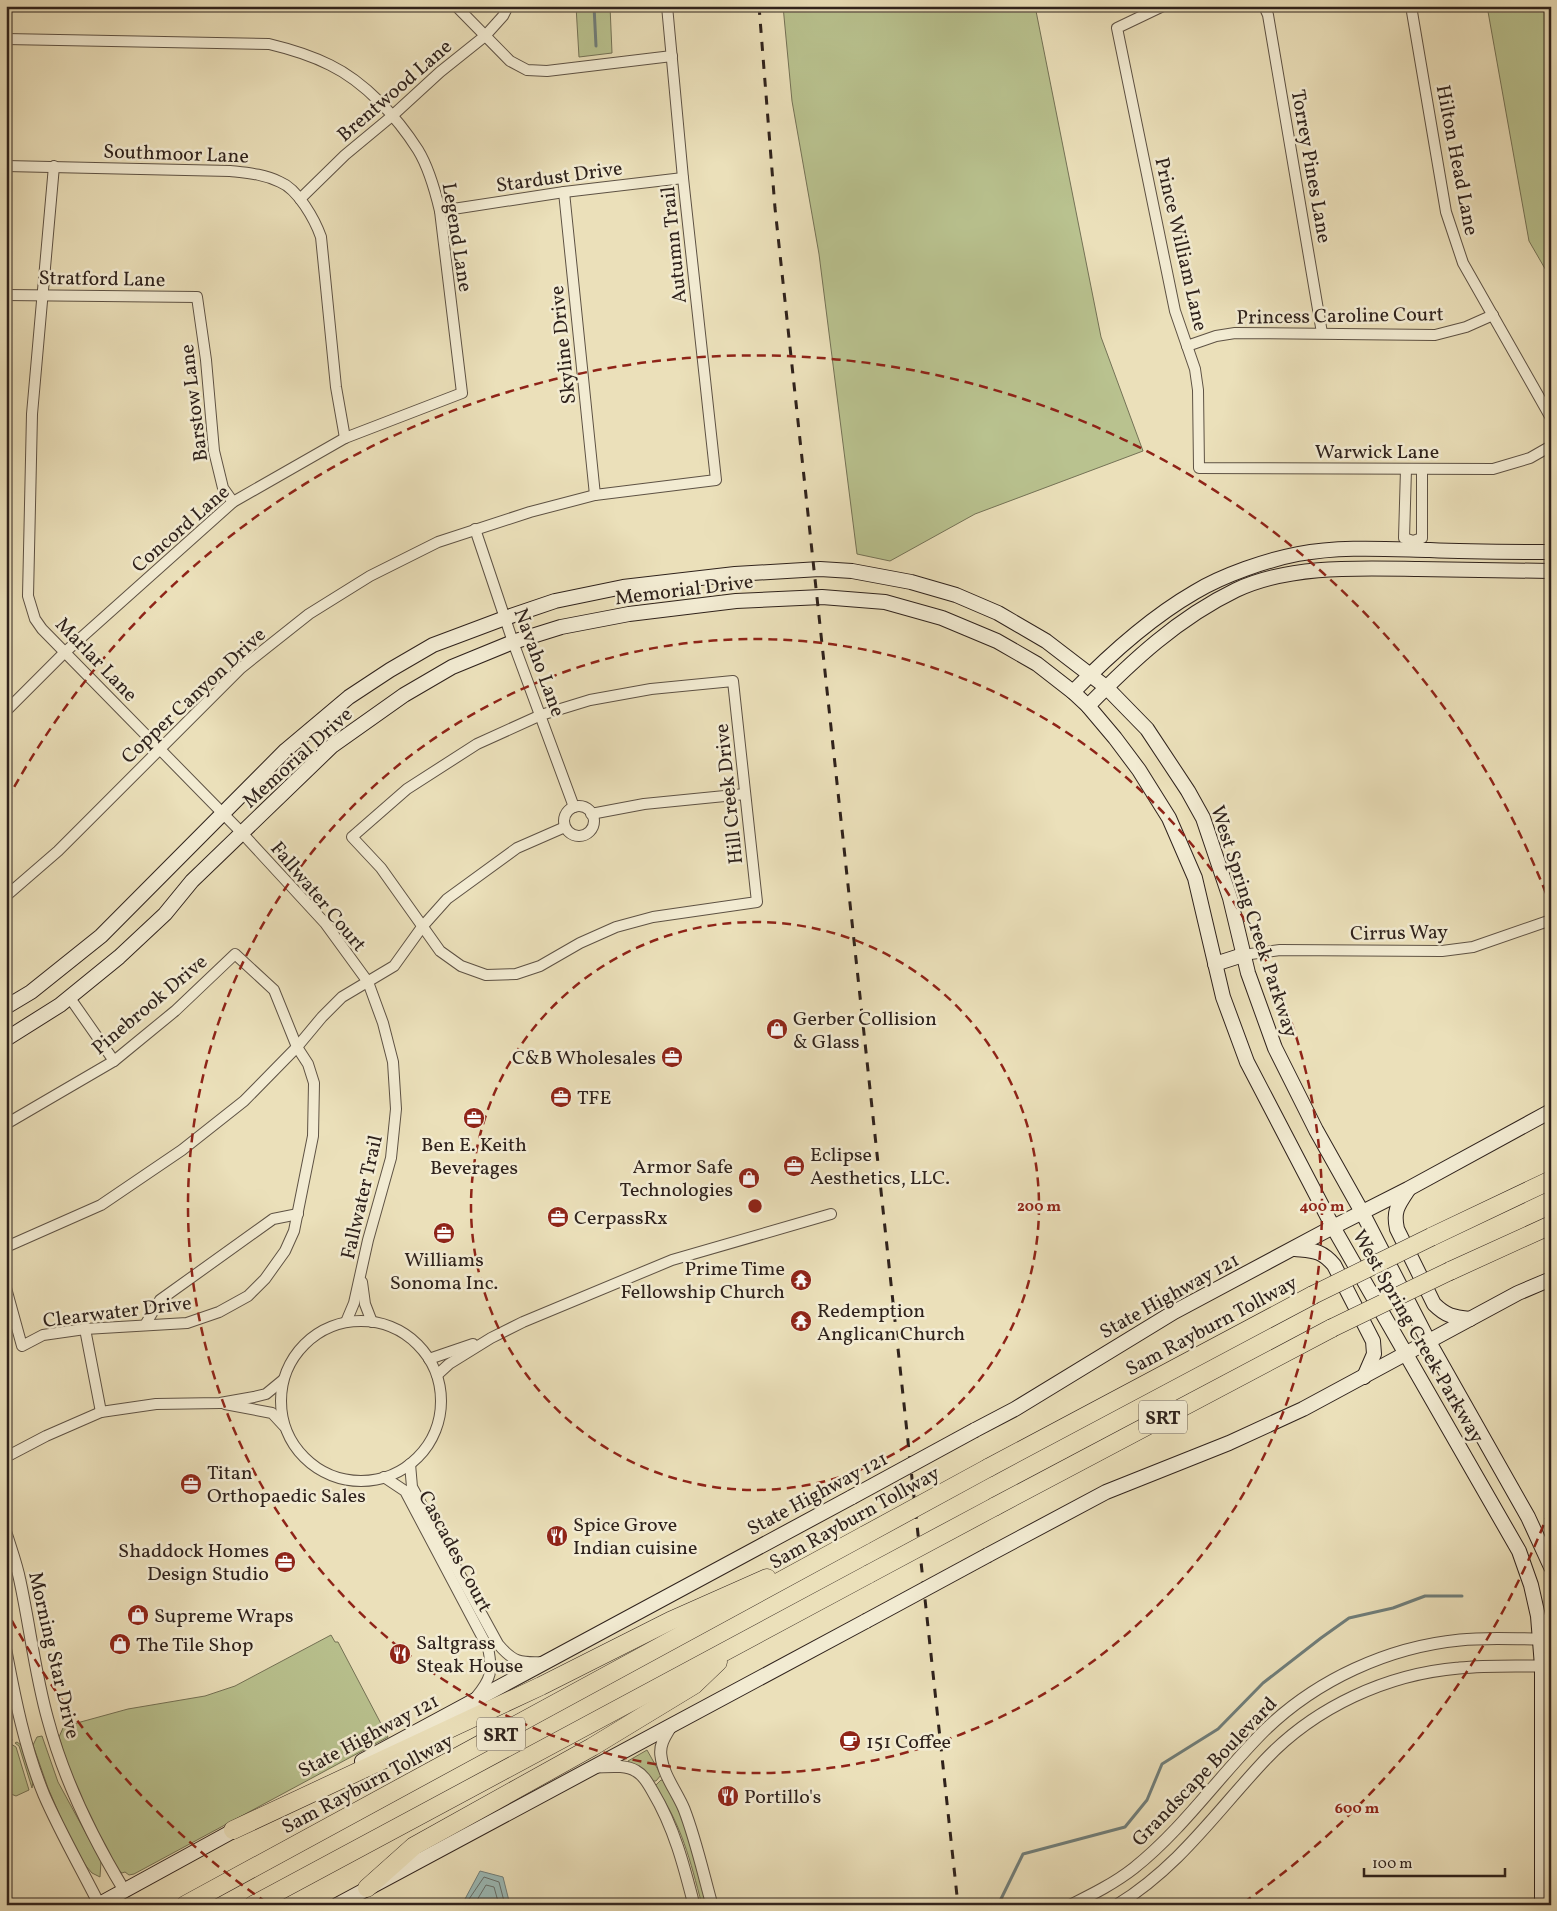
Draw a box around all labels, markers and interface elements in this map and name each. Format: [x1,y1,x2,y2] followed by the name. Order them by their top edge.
[332,34,459,149] street label: Brentwood Lane
[1428,83,1484,238] street label: Hilton Head Lane
[1283,87,1337,245] street label: Torrey Pines Lane
[103,138,249,172] street label: Southmoor Lane
[494,155,624,201] street label: Stardust Drive
[1146,155,1214,334] street label: Prince William Lane
[434,181,478,294] street label: Legend Lane
[655,185,695,305] street label: Autumn Trail
[38,265,166,295] street label: Stratford Lane
[544,284,584,405] street label: Skyline Drive
[1236,301,1444,333] street label: Princess Caroline Court
[174,342,216,463] street label: Barstow Lane
[1315,439,1439,467] street label: Warwick Lane
[126,479,236,580] street label: Concord Lane
[613,569,755,613] street label: Memorial Drive
[505,604,571,721] street label: Navaho Lane
[48,612,143,709] street label: Marlar Lane
[116,622,273,771] street label: Copper Canyon Drive
[237,701,359,815] street label: Memorial Drive
[709,722,751,865] street label: Hill Creek Drive
[1202,802,1304,1041] street label: West Spring Creek Parkway
[263,836,372,959] street label: Fallwater Court
[1350,919,1448,949] street label: Cirrus Way
[86,949,214,1062] street label: Pinebrook Drive
[793,1006,937,1057] place label: Gerber Collision & Glass
[765,1017,789,1041] shop icon: Gerber Collision & Glass
[512,1045,656,1073] place label: C&B Wholesales
[660,1045,684,1069] office icon: C&B Wholesales
[549,1085,573,1109] office icon: TFE
[577,1085,611,1113] place label: TFE
[462,1106,486,1130] office icon: Ben E. Keith Beverages
[421,1132,527,1183] place label: Ben E. Keith Beverages
[335,1133,391,1262] street label: Fallwater Trail
[810,1142,950,1193] place label: Eclipse Aesthetics, LLC.
[620,1154,733,1205] place label: Armor Safe Technologies
[782,1154,806,1178] office icon: Eclipse Aesthetics, LLC.
[737,1166,761,1190] shop icon: Armor Safe Technologies
[746,1197,764,1215] centre of rings
[1017,1197,1061,1218] text: 200 m
[1300,1197,1345,1218] text: 400 m
[546,1205,570,1229] office icon: CerpassRx
[574,1205,668,1233] place label: CerpassRx
[432,1221,456,1245] office icon: Williams Sonoma Inc.
[1345,1225,1490,1449] street label: West Spring Creek Parkway
[390,1247,498,1298] place label: Williams Sonoma Inc.
[1095,1247,1245,1347] street label: State Highway 121
[620,1256,785,1307] place label: Prime Time Fellowship Church
[789,1268,813,1292] temple icon: Prime Time Fellowship Church
[1121,1270,1303,1384] street label: Sam Rayburn Tollway
[41,1290,193,1336] street label: Clearwater Drive
[817,1298,965,1349] place label: Redemption Anglican Church
[789,1309,813,1333] temple icon: Redemption Anglican Church
[1139,1400,1187,1434] road number: SRT
[743,1446,893,1544] street label: State Highway 121
[207,1460,366,1511] place label: Titan Orthopaedic Sales
[765,1460,945,1577] street label: Sam Rayburn Tollway
[179,1472,203,1496] office icon: Titan Orthopaedic Sales
[410,1486,498,1618] street label: Cascades Court
[573,1512,697,1563] place label: Spice Grove Indian cuisine
[545,1524,569,1548] restaurant icon: Spice Grove Indian cuisine
[118,1538,269,1589] place label: Shaddock Homes Design Studio
[273,1550,297,1574] office icon: Shaddock Homes Design Studio
[20,1569,86,1742] street label: Morning Star Drive
[126,1603,150,1627] shop icon: Supreme Wraps
[154,1603,294,1631] place label: Supreme Wraps
[416,1630,523,1681] place label: Saltgrass Steak House
[108,1632,132,1656] shop icon: The Tile Shop
[136,1632,253,1660] place label: The Tile Shop
[388,1642,412,1666] restaurant icon: Saltgrass Steak House
[294,1688,444,1786] street label: State Highway 121
[1126,1691,1284,1853] street label: Grandscape Boulevard
[477,1718,525,1750] road number: SRT
[277,1728,459,1842] street label: Sam Rayburn Tollway
[838,1729,862,1753] cafe icon: 151 Coffee
[866,1729,951,1757] place label: 151 Coffee
[716,1784,740,1808] restaurant icon: Portillo's
[744,1784,821,1812] place label: Portillo's
[1335,1799,1380,1820] text: 600 m
[1364,1846,1506,1878] scale bar
[1372,1854,1412,1875] text: 100 m

